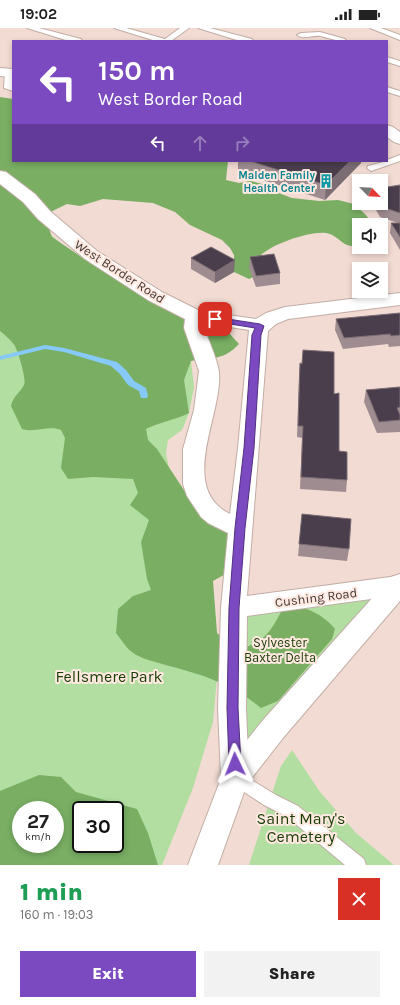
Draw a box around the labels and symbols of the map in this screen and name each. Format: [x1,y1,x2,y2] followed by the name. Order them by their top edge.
[238,169,316,195] place label: Malden Family Health Center
[318,173,334,189] building icon: Malden Family Health Center
[352,174,388,210] north arrow
[72,237,168,306] street label: West Border Road
[198,302,232,336] pin
[274,585,358,610] street label: Cushing Road
[244,635,316,665] park label: Sylvester Baxter Delta
[56,667,162,686] park label: Fellsmere Park
[214,743,256,785] position arrow
[72,801,124,853] speed limit sign: 30
[257,809,345,846] park label: Saint Mary's Cemetery

